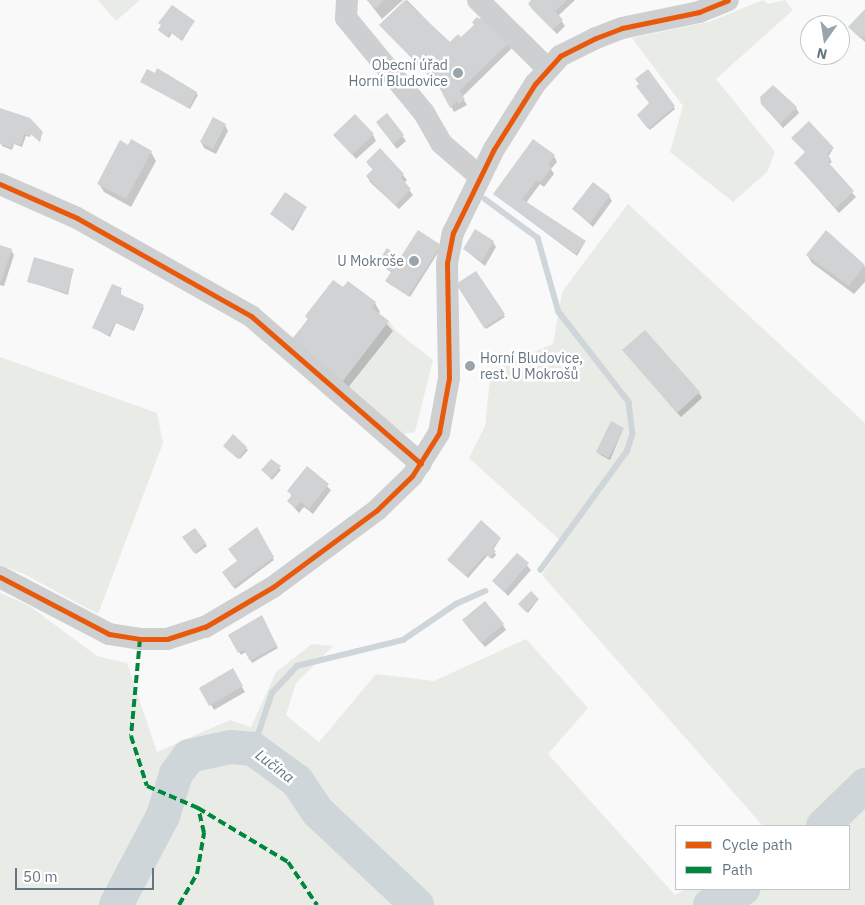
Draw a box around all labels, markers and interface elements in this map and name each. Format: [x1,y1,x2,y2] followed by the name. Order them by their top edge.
[800,15,850,65] north arrow
[815,44,829,64] text: N
[349,57,448,90] place label: Obecní úřad Horní Bludovice
[452,67,464,79] marker: Obecní úřad Horní Bludovice
[337,253,404,269] place label: U Mokroše
[408,255,420,267] marker: U Mokroše
[480,350,583,382] place label: Horní Bludovice, rest. U Mokrošů
[464,360,476,372] marker: Horní Bludovice, rest. U Mokrošů
[252,746,298,786] water label: Lučina
[675,825,850,890] legend
[722,835,793,854] text: Cycle path
[18,858,156,890] scale bar
[722,860,753,879] text: Path
[23,867,58,886] text: 50 m

